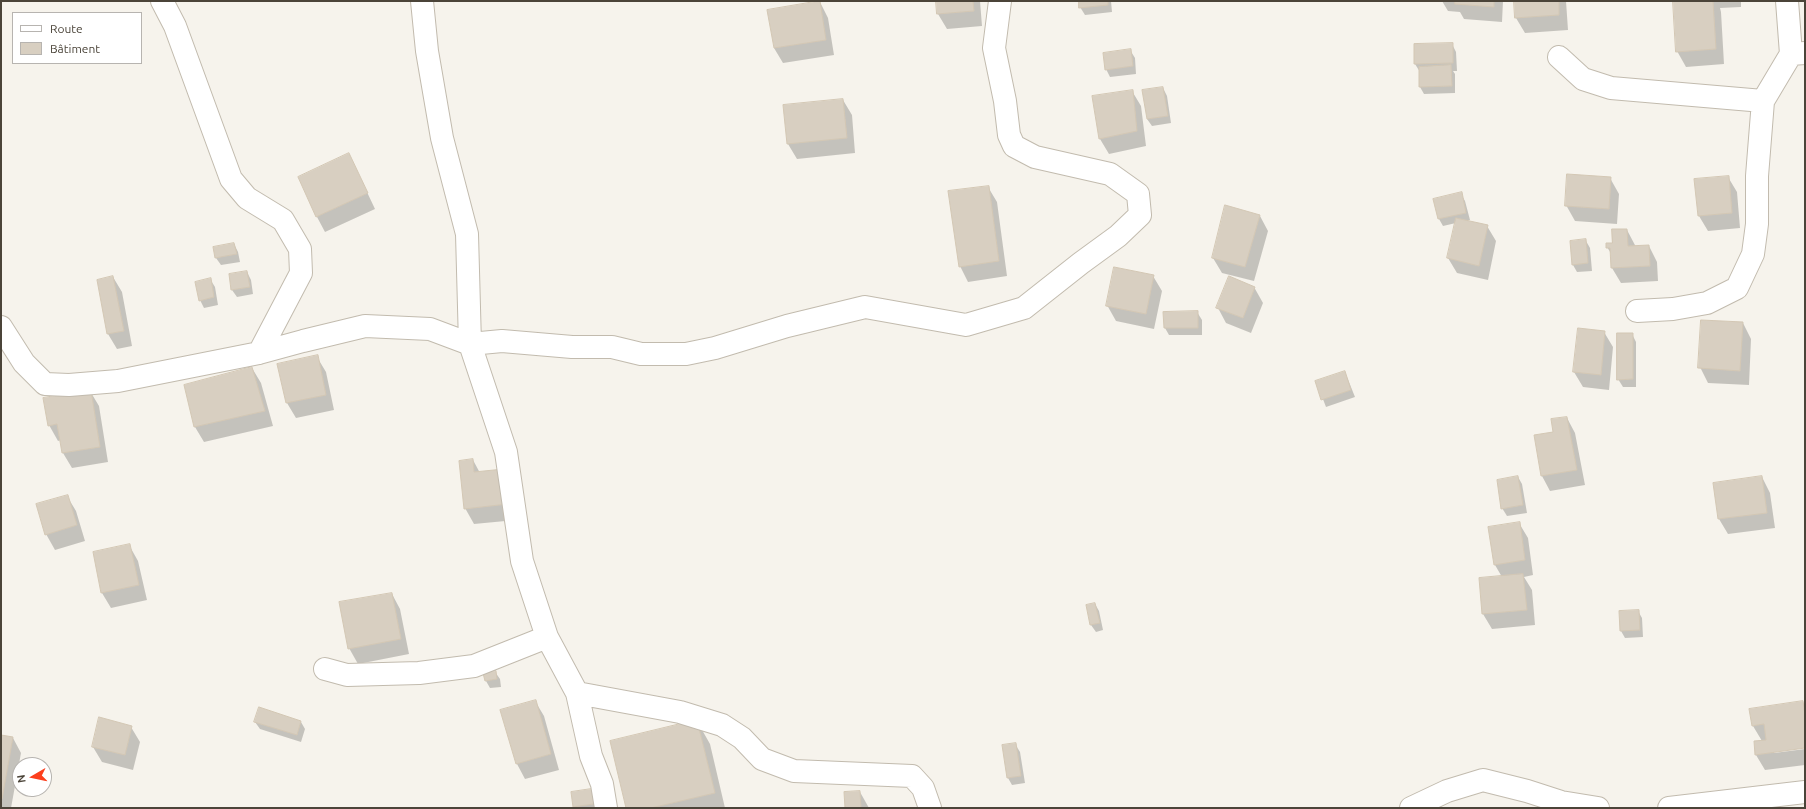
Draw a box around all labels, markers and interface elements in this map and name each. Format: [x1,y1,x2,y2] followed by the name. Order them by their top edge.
[12,12,142,64] legend
[50,22,83,35] text: Route
[50,42,100,55] text: Bâtiment
[12,757,52,797] north arrow
[15,774,28,784] text: N

